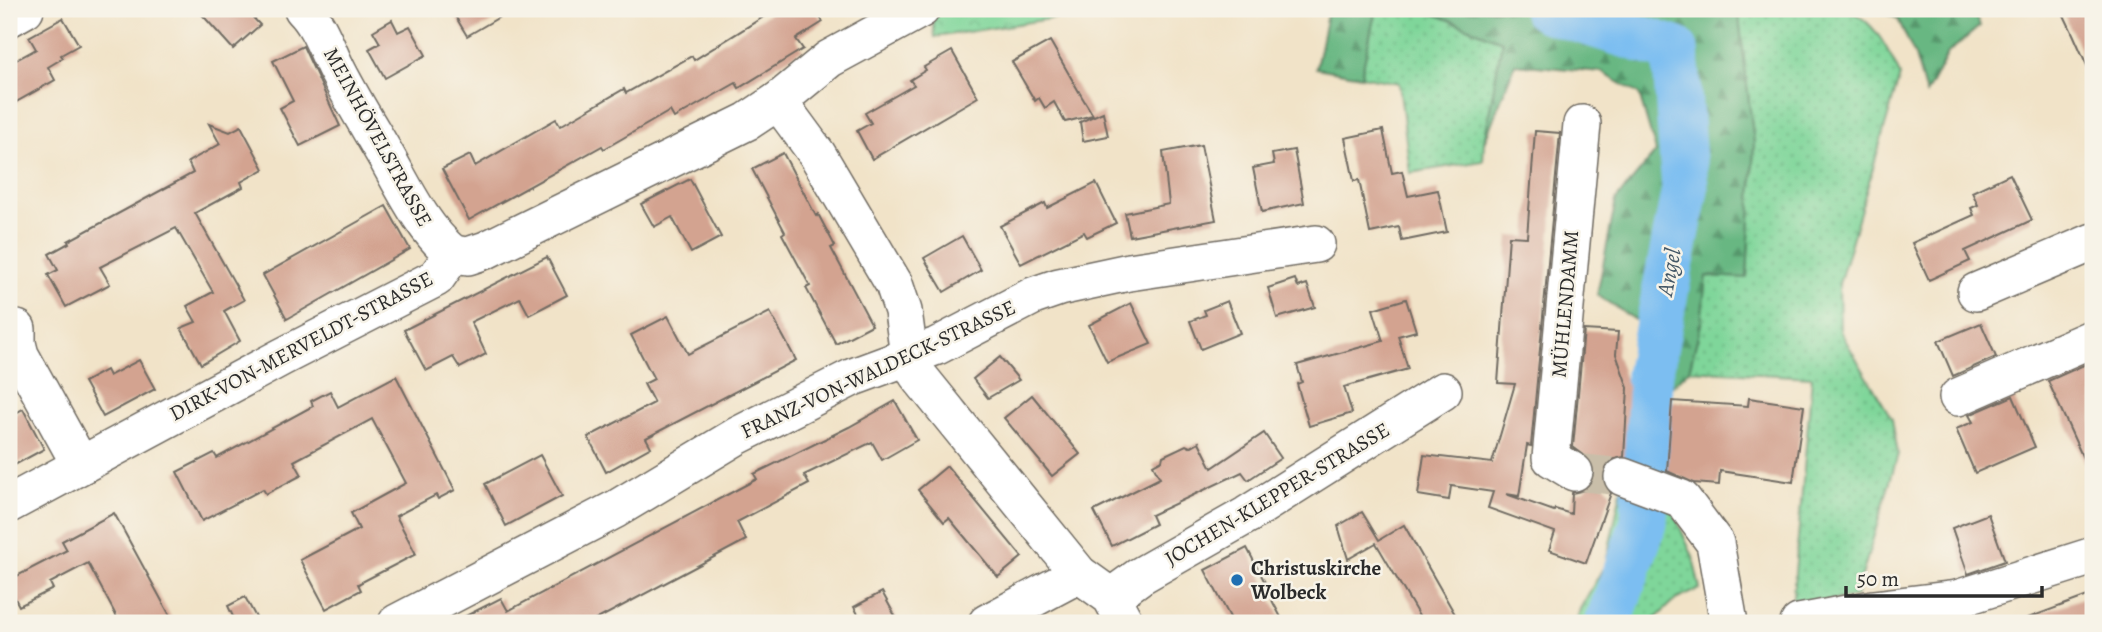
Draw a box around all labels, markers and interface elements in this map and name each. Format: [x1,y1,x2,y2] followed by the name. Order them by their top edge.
[317,42,439,232] street label: MEINHÖVELSTRASSE
[1545,229,1585,379] street label: MÜHLENDAMM
[1649,245,1689,299] water label: Angel
[164,264,438,428] street label: DIRK-VON-MERVELDT-STRASSE
[736,293,1020,445] street label: FRANZ-VON-WALDECK-STRASSE
[1159,416,1395,572] street label: JOCHEN-KLEPPER-STRASSE
[1250,554,1382,606] place label: Christuskirche Wolbeck
[1846,555,2042,599] scale bar
[1857,565,1899,593] text: 50 m
[1229,572,1245,588] marker: Christuskirche Wolbeck

